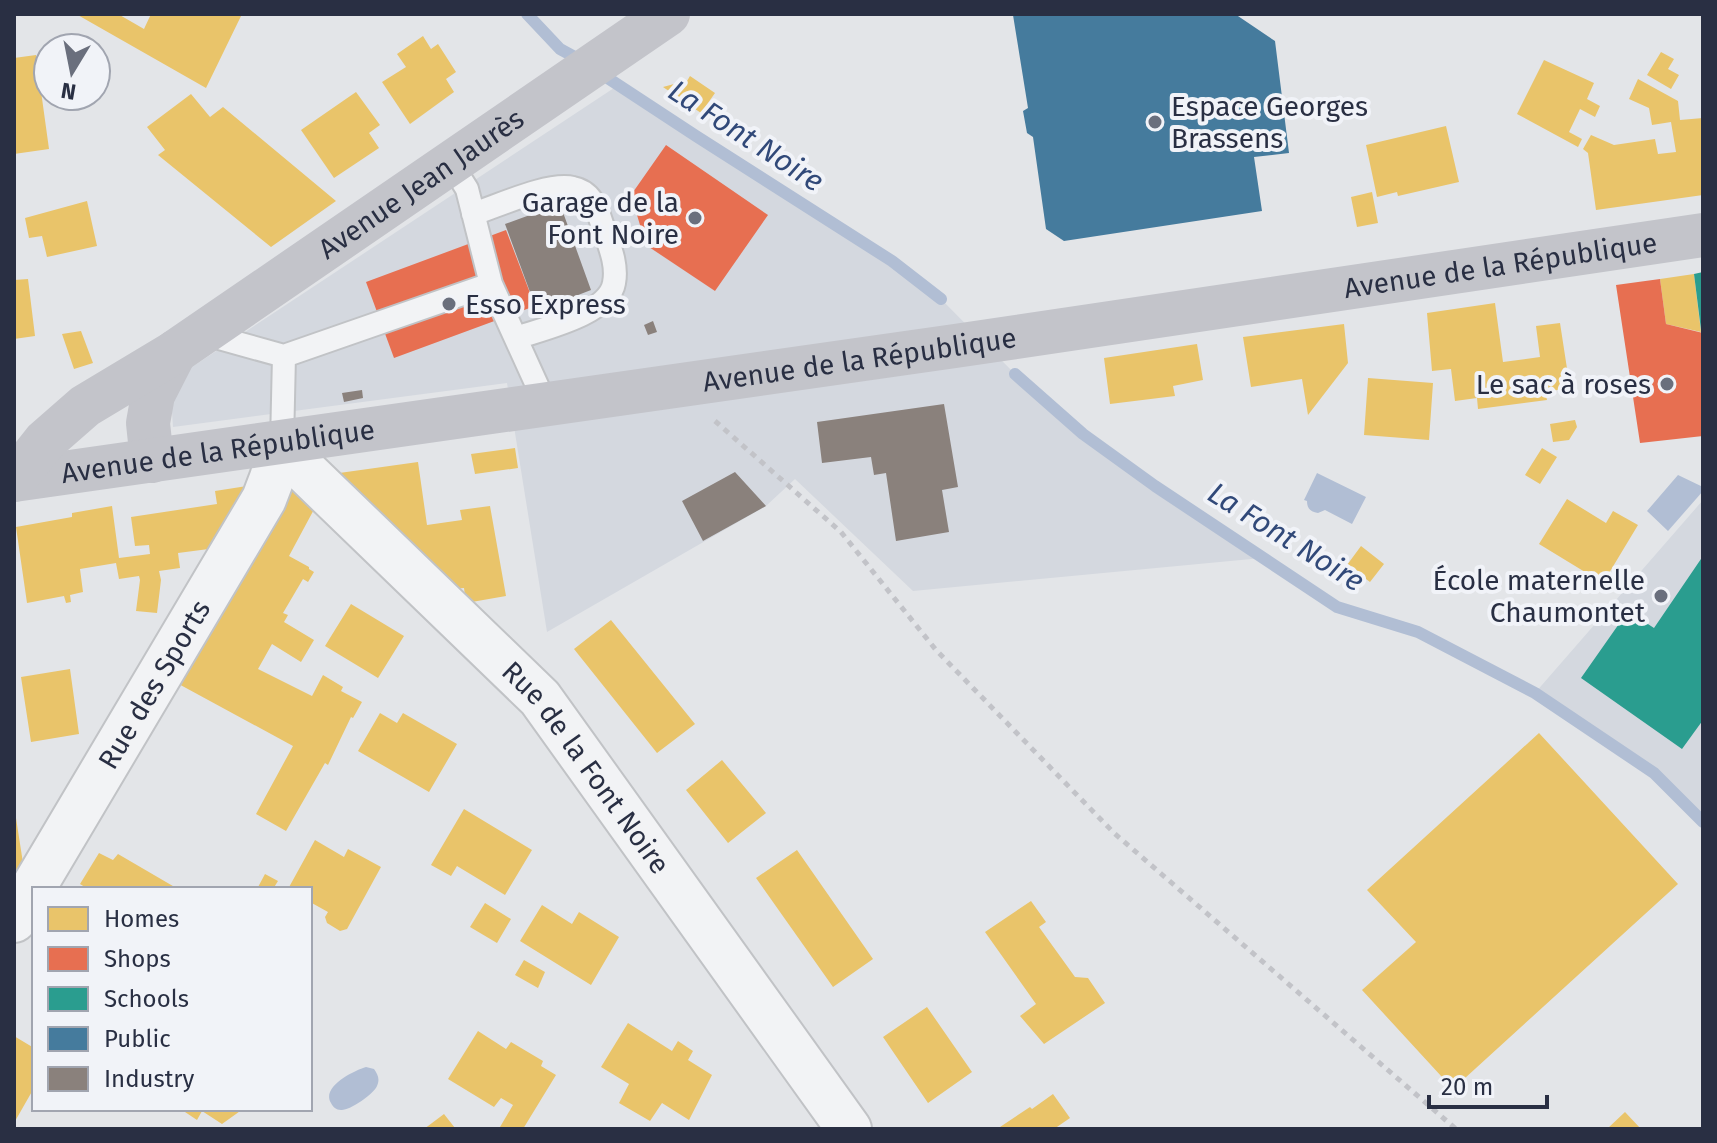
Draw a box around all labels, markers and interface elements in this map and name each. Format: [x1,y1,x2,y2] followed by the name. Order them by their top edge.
[32,32,112,112] north arrow
[662,73,830,199] water label: La Font Noire
[59,77,78,106] text: N
[1171,90,1368,155] place label: Espace Georges Brassens
[312,102,530,266] street label: Avenue Jean Jaurès
[1146,113,1164,131] marker: Espace Georges Brassens
[522,186,679,251] place label: Garage de la Font Noire
[686,209,704,227] marker: Garage de la Font Noire
[1342,226,1660,305] street label: Avenue de la République
[465,288,626,321] place label: Esso Express
[440,295,458,313] marker: Esso Express
[701,321,1019,399] street label: Avenue de la République
[1476,368,1651,401] place label: Le sac à roses
[1658,375,1676,393] marker: Le sac à roses
[59,413,377,490] street label: Avenue de la République
[1201,475,1371,599] water label: La Font Noire
[1432,564,1646,629] place label: École maternelle Chaumontet
[1652,587,1670,605] marker: École maternelle Chaumontet
[91,594,217,775] street label: Rue des Sports
[495,655,676,880] street label: Rue de la Font Noire
[32,887,312,1111] legend
[104,905,179,933] text: Homes
[104,945,171,973] text: Shops
[104,985,189,1013] text: Schools
[104,1025,171,1053] text: Public
[1429,1059,1547,1109] scale bar
[104,1065,195,1093] text: Industry
[1441,1073,1493,1101] text: 20 m

